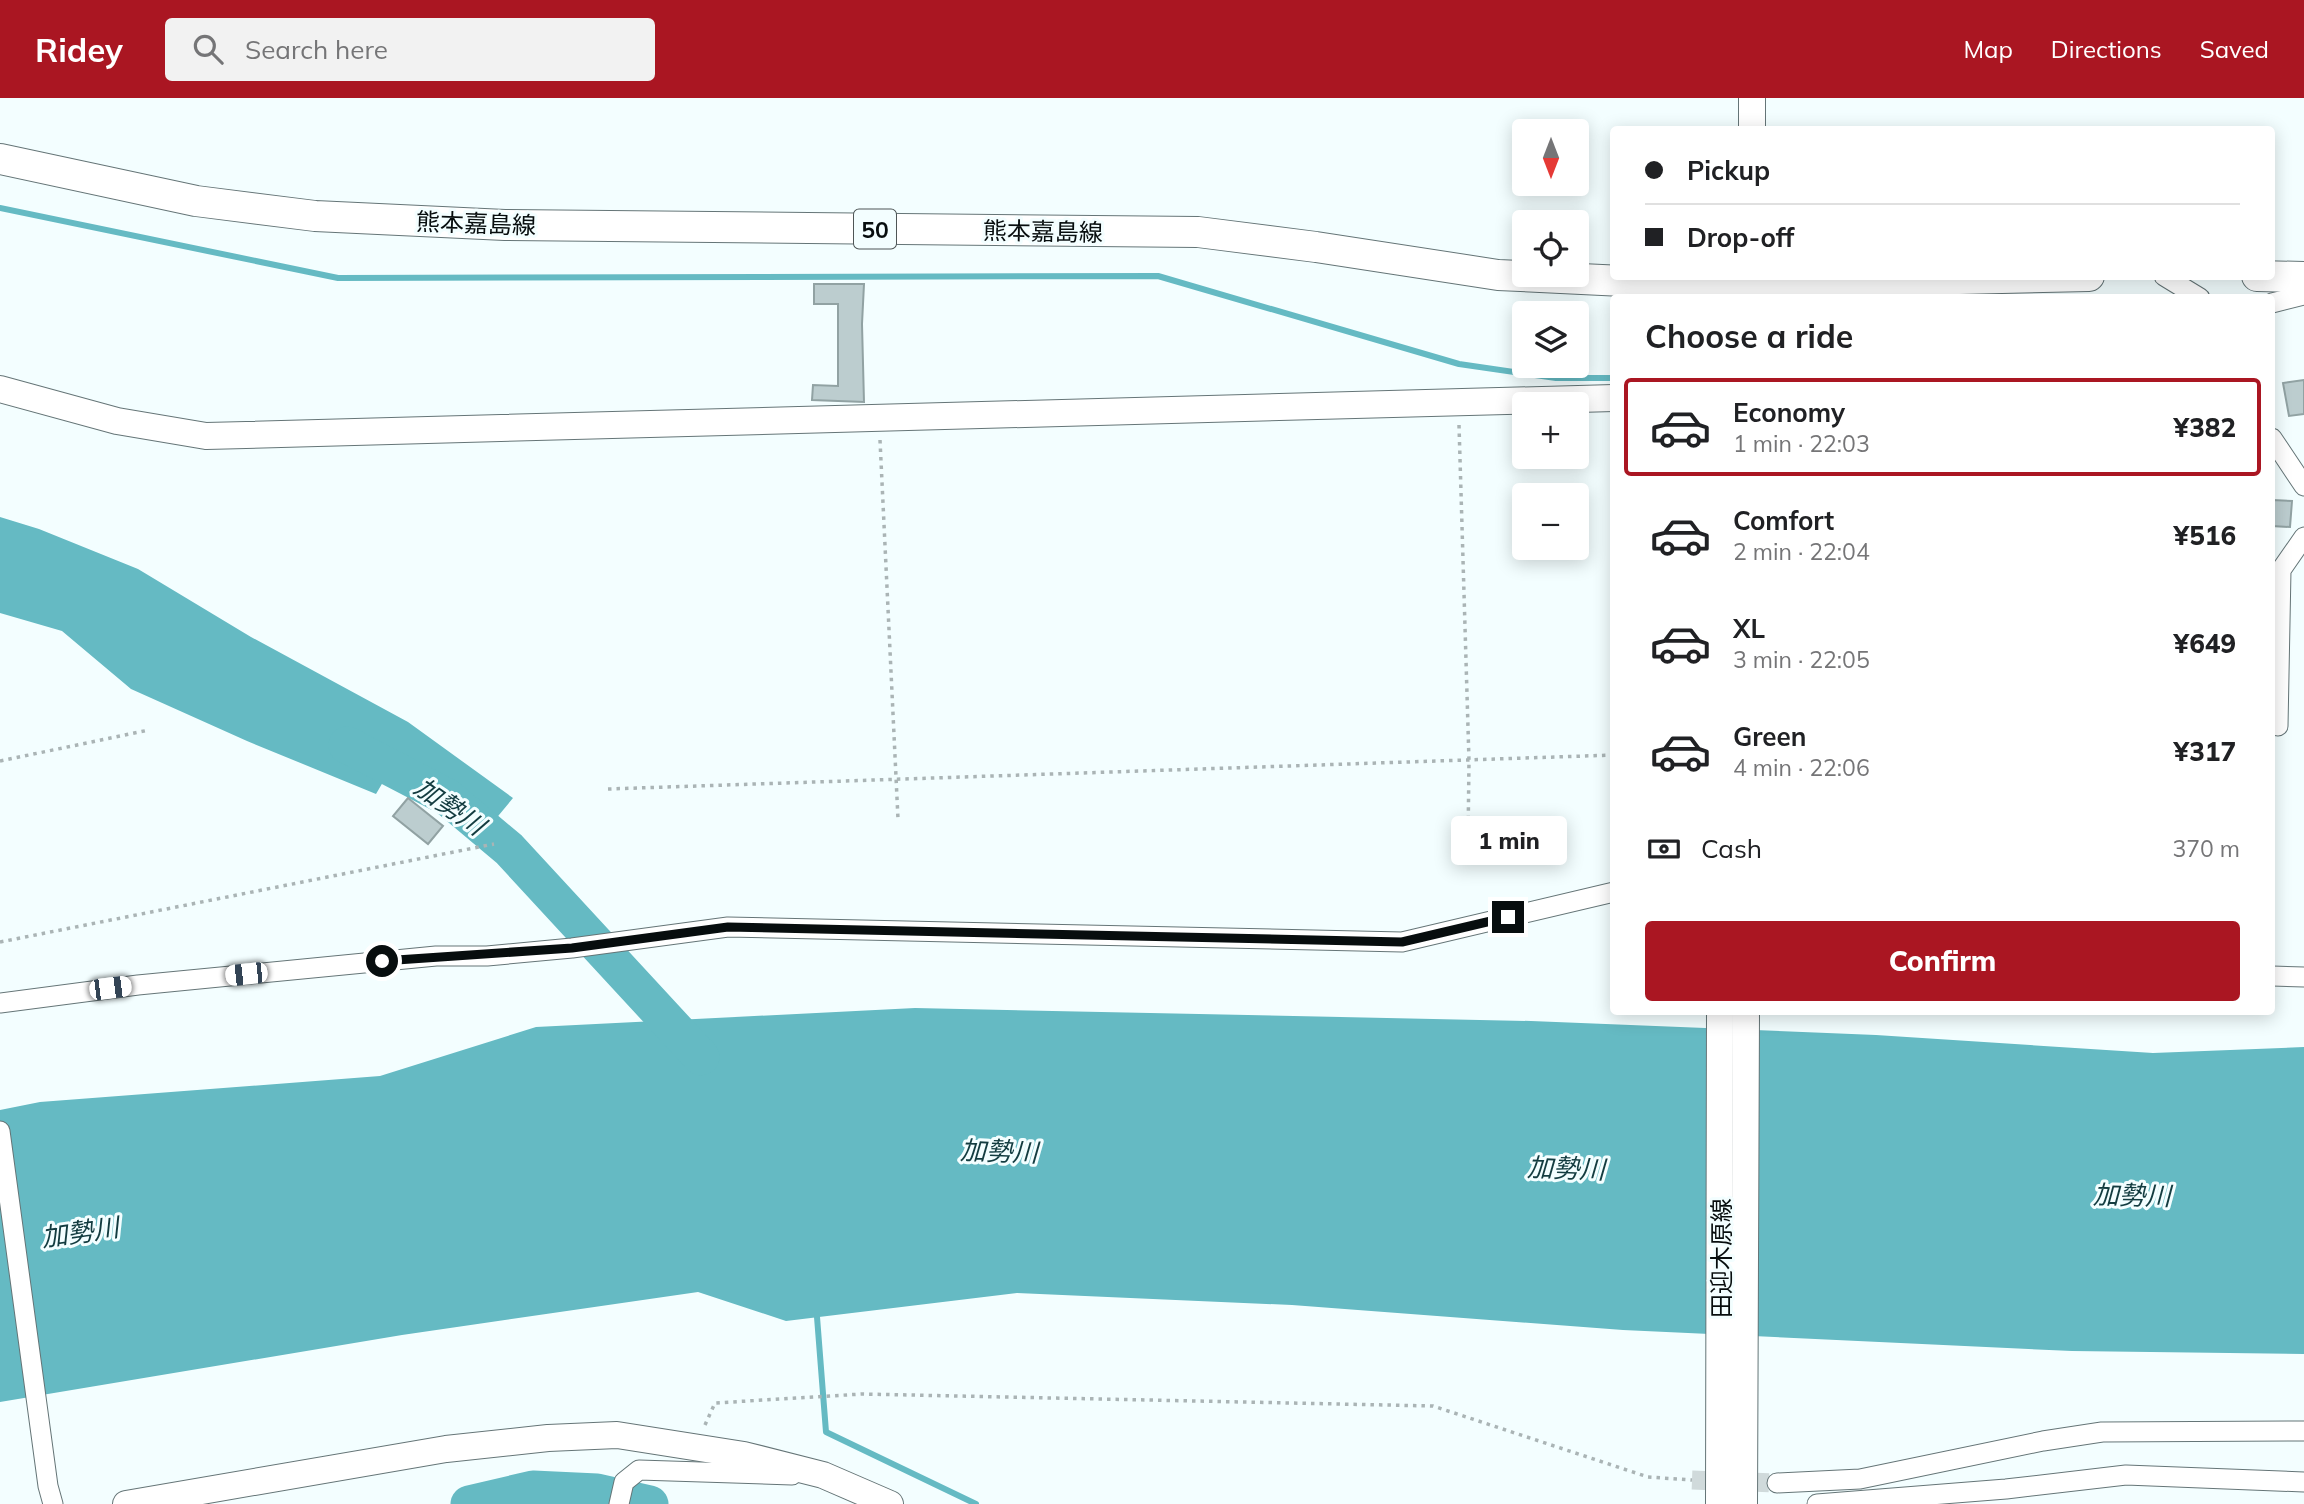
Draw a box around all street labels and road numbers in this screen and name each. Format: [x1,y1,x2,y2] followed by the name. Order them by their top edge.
[416,206,536,240] street label: 熊本嘉島線
[854,210,896,248] road number: 50
[983,215,1103,247] street label: 熊本嘉島線
[1706,1198,1736,1318] street label: 田迎木原線

